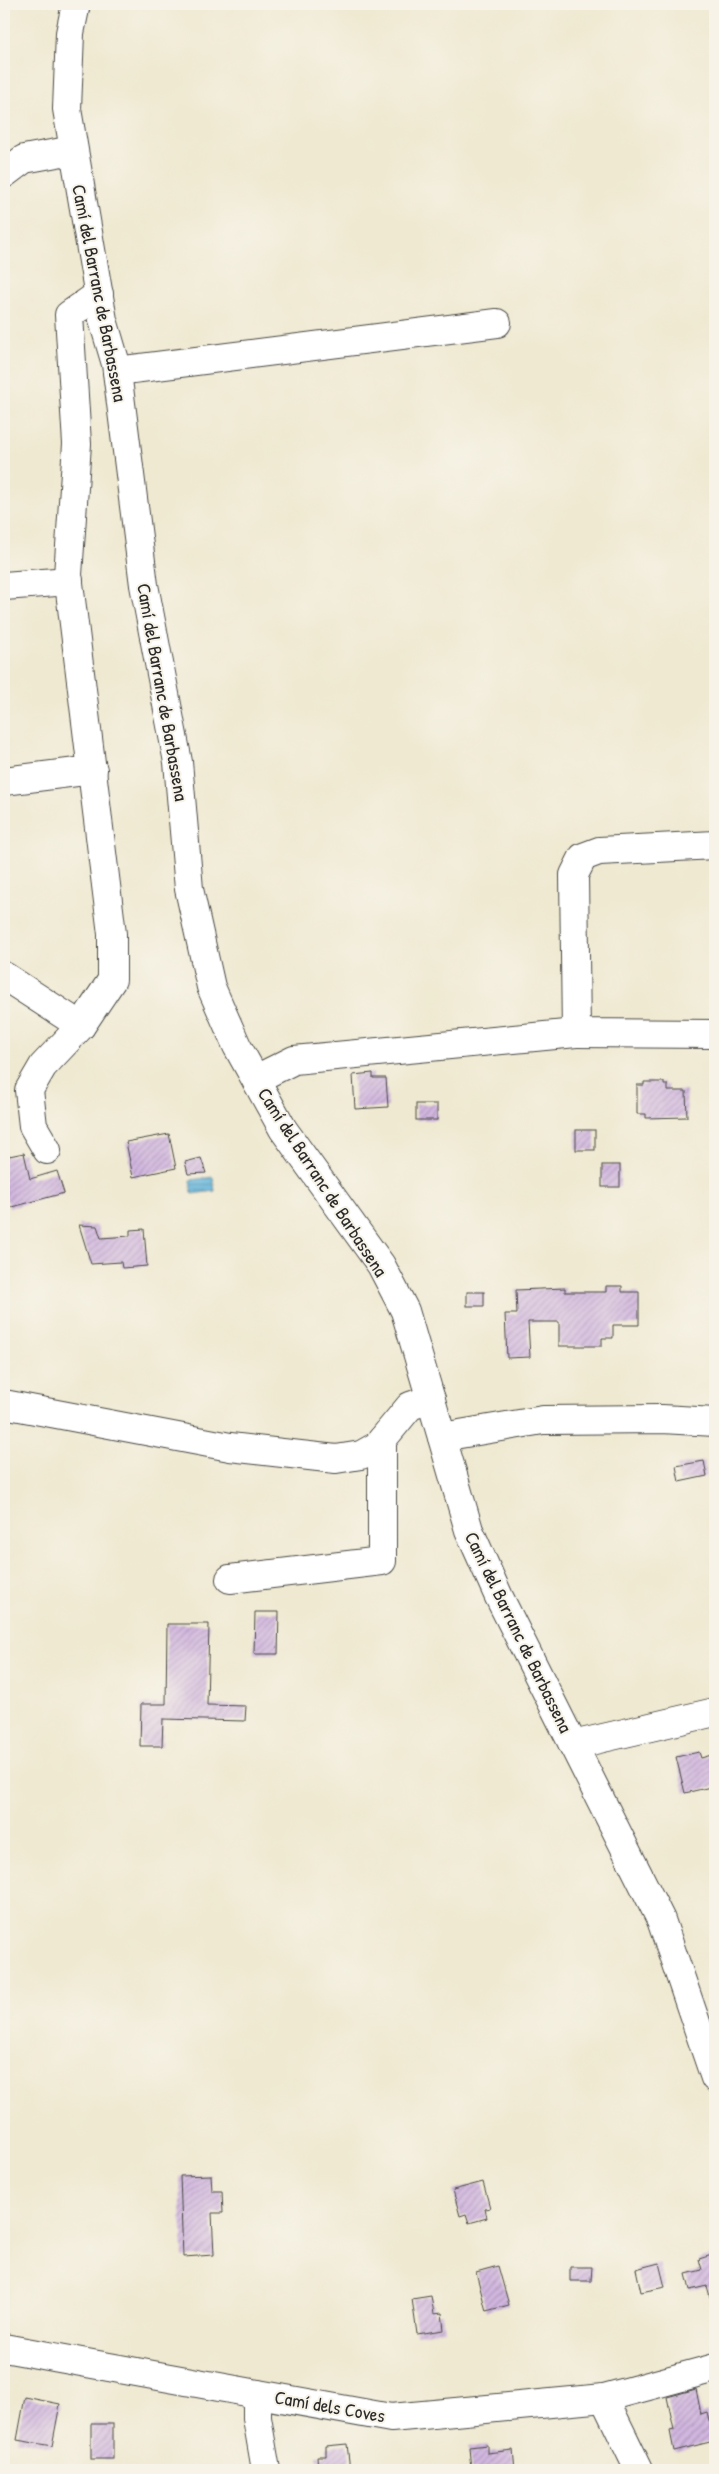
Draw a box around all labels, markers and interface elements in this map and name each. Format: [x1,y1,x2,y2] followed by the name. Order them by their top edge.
[66,182,134,404] street label: Camí del Barranc de Barbassena
[131,581,195,803] street label: Camí del Barranc de Barbassena
[252,1082,394,1282] street label: Camí del Barranc de Barbassena
[459,1527,579,1737] street label: Camí del Barranc de Barbassena
[273,2384,387,2428] street label: Camí dels Coves

